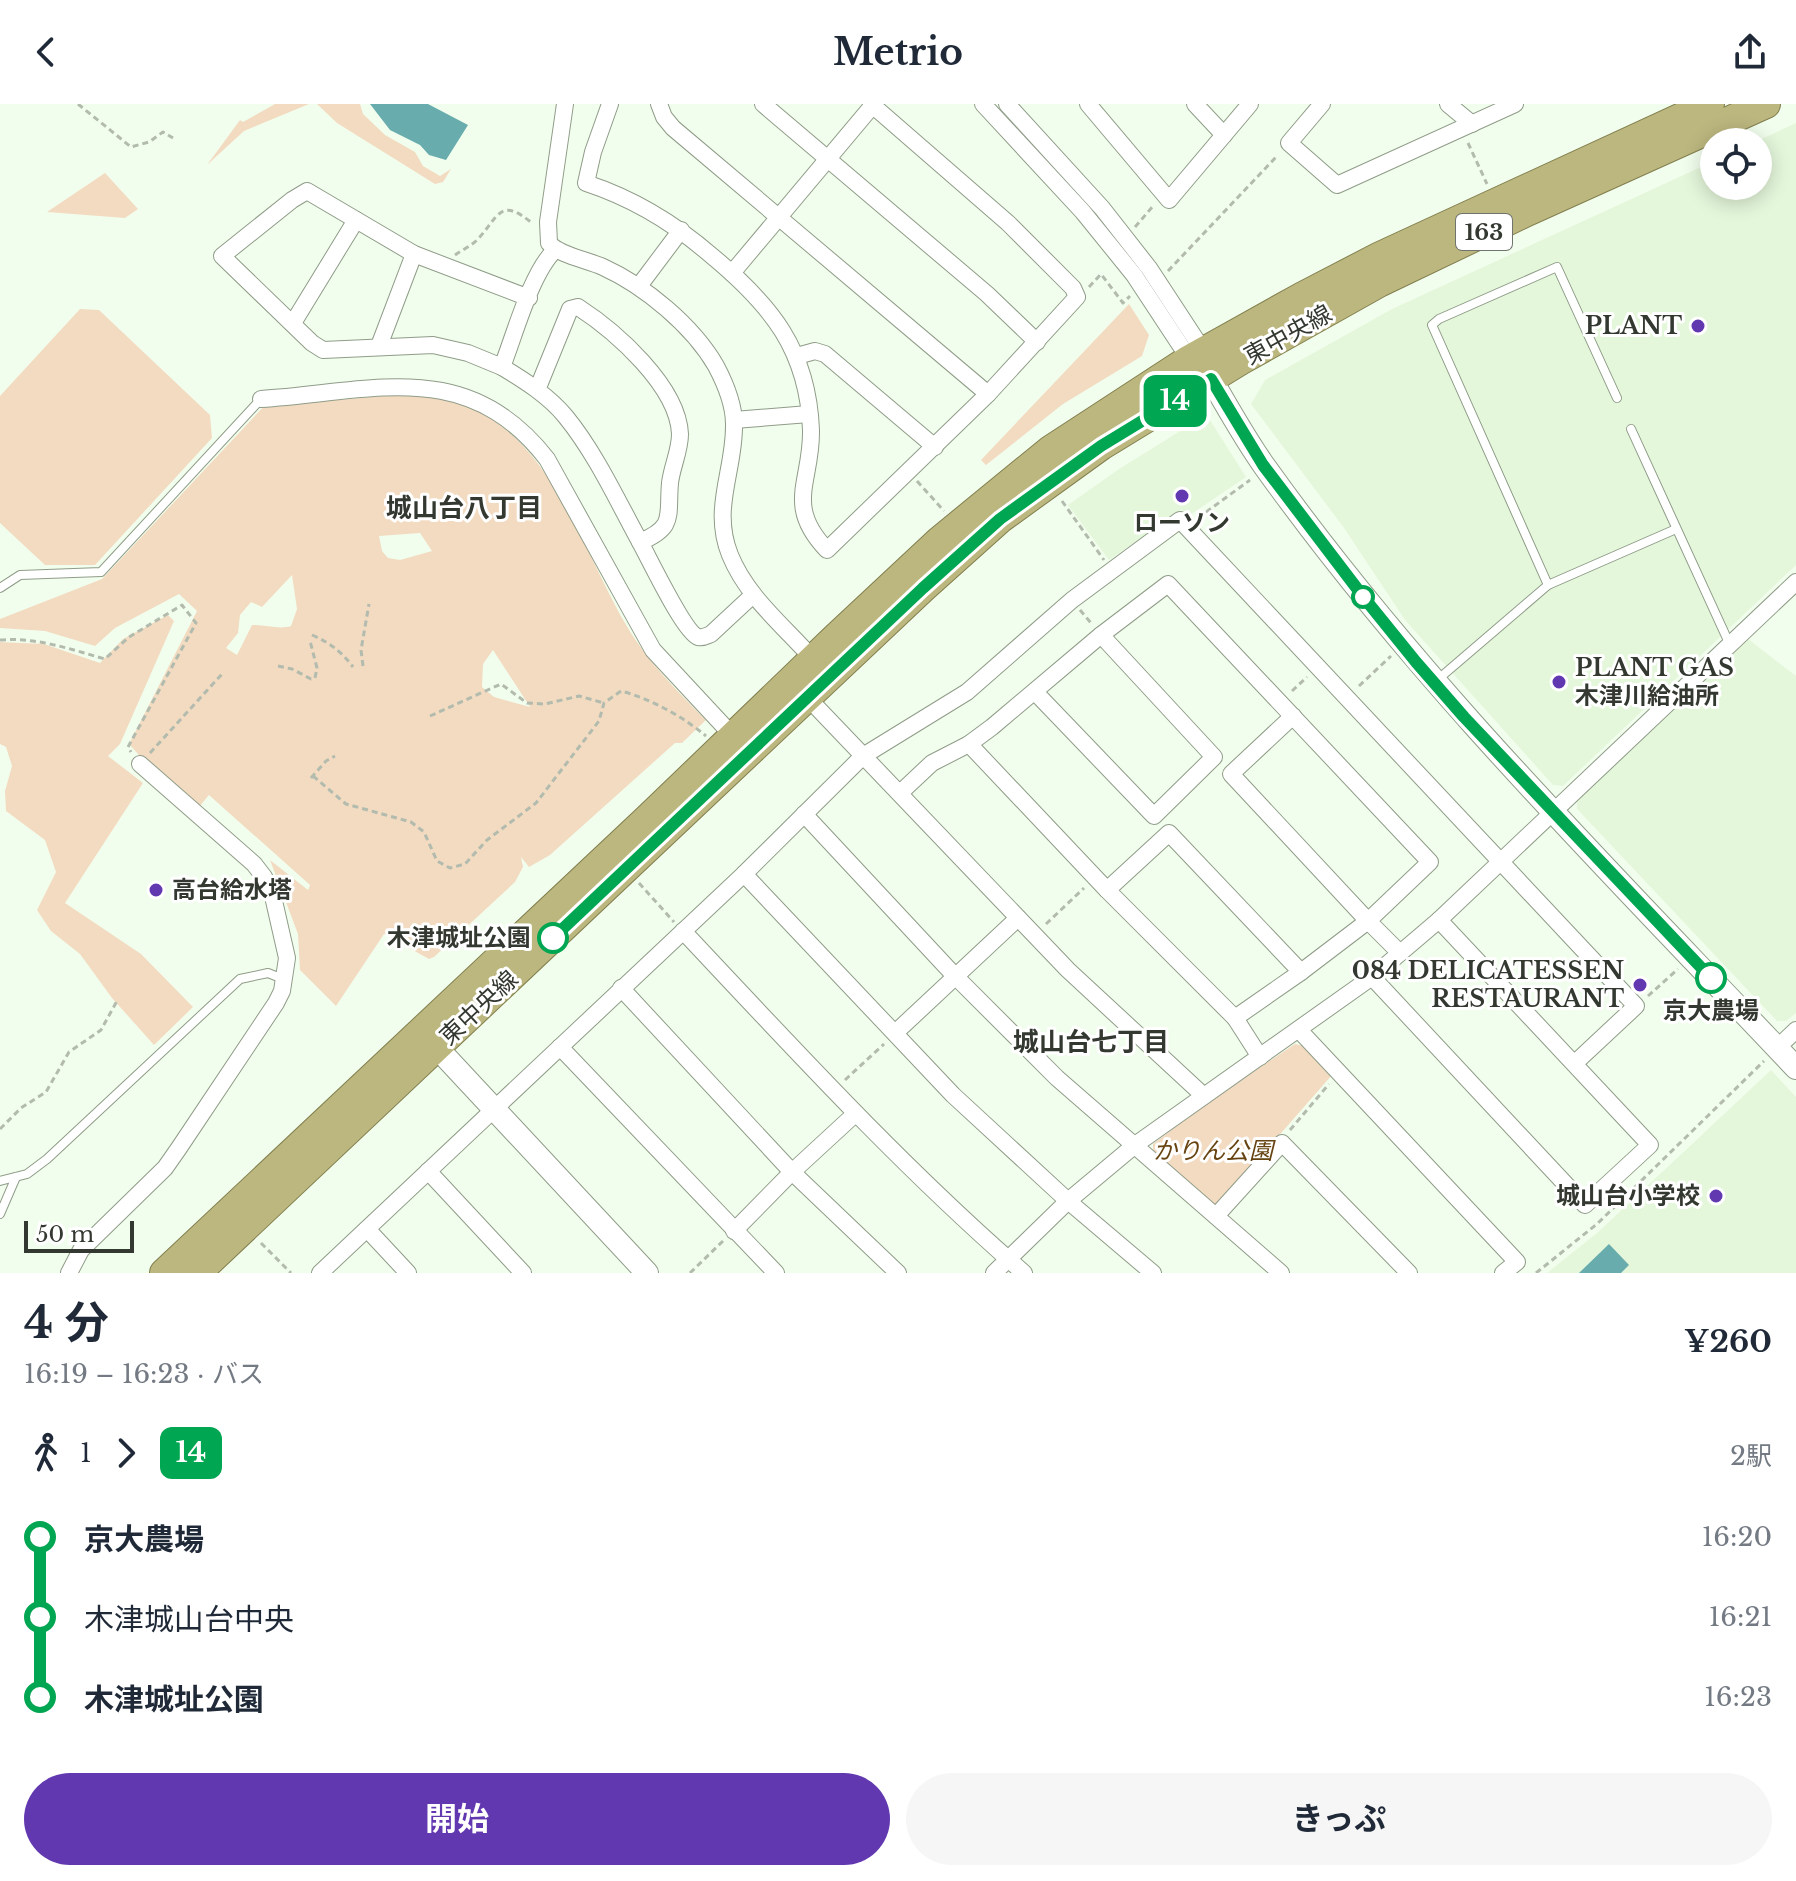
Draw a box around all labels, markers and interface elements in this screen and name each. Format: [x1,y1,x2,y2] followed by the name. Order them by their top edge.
[24,30,68,74] icon: back
[833,30,963,75] text: Metrio
[1728,30,1772,74] icon: share
[1700,128,1772,200] map controls
[1700,128,1772,200] button: locate
[1456,214,1512,250] road number: 163
[1239,299,1337,371] street label: 東中央線
[1585,311,1682,340] place label: PLANT
[1689,317,1707,335] marker: PLANT
[1139,375,1211,427] line badge: 14
[1160,383,1190,418] text: 14
[1173,487,1191,505] marker: ローソン
[386,492,542,524] district label: 城山台八丁目
[1134,508,1230,537] place label: ローソン
[1352,586,1374,608] unlabelled marker
[1575,653,1734,710] place label: PLANT GAS 木津川給油所
[1550,673,1568,691] marker: PLANT GAS 木津川給油所
[172,875,292,904] place label: 高台給水塔
[147,881,165,899] marker: 高台給水塔
[387,923,531,952] place label: 木津城址公園
[538,923,568,953] marker: 木津城址公園
[1352,956,1624,1013] place label: 084 DELICATESSEN RESTAURANT
[1696,963,1726,993] marker: 京大農場
[434,964,524,1051] street label: 東中央線
[1631,976,1649,994] marker: 084 DELICATESSEN RESTAURANT
[1663,996,1759,1025] place label: 京大農場
[1013,1026,1169,1058] district label: 城山台七丁目
[1153,1136,1276,1165] park label: かりん公園
[1556,1181,1700,1210] place label: 城山台小学校
[1707,1187,1725,1205] marker: 城山台小学校
[24,1217,134,1253] scale bar
[36,1221,94,1248] text: 50 m
[24,1295,109,1350] text: 4 分
[1684,1323,1772,1360] text: ¥260
[24,1358,264,1390] text: 16:19 – 16:23 · バス
[24,1431,68,1475] icon: walk
[104,1431,148,1475] icon: forward
[176,1435,206,1470] text: 14
[80,1437,92,1469] text: 1
[1730,1440,1772,1472] text: 2駅
[84,1521,204,1558] text: 京大農場
[1702,1521,1772,1553] text: 16:20
[84,1601,294,1638] text: 木津城山台中央
[1709,1601,1772,1633] text: 16:21
[84,1681,264,1718] text: 木津城址公園
[1704,1681,1772,1713] text: 16:23
[24,1773,890,1865] button: 開始
[906,1773,1772,1865] button: きっぷ

